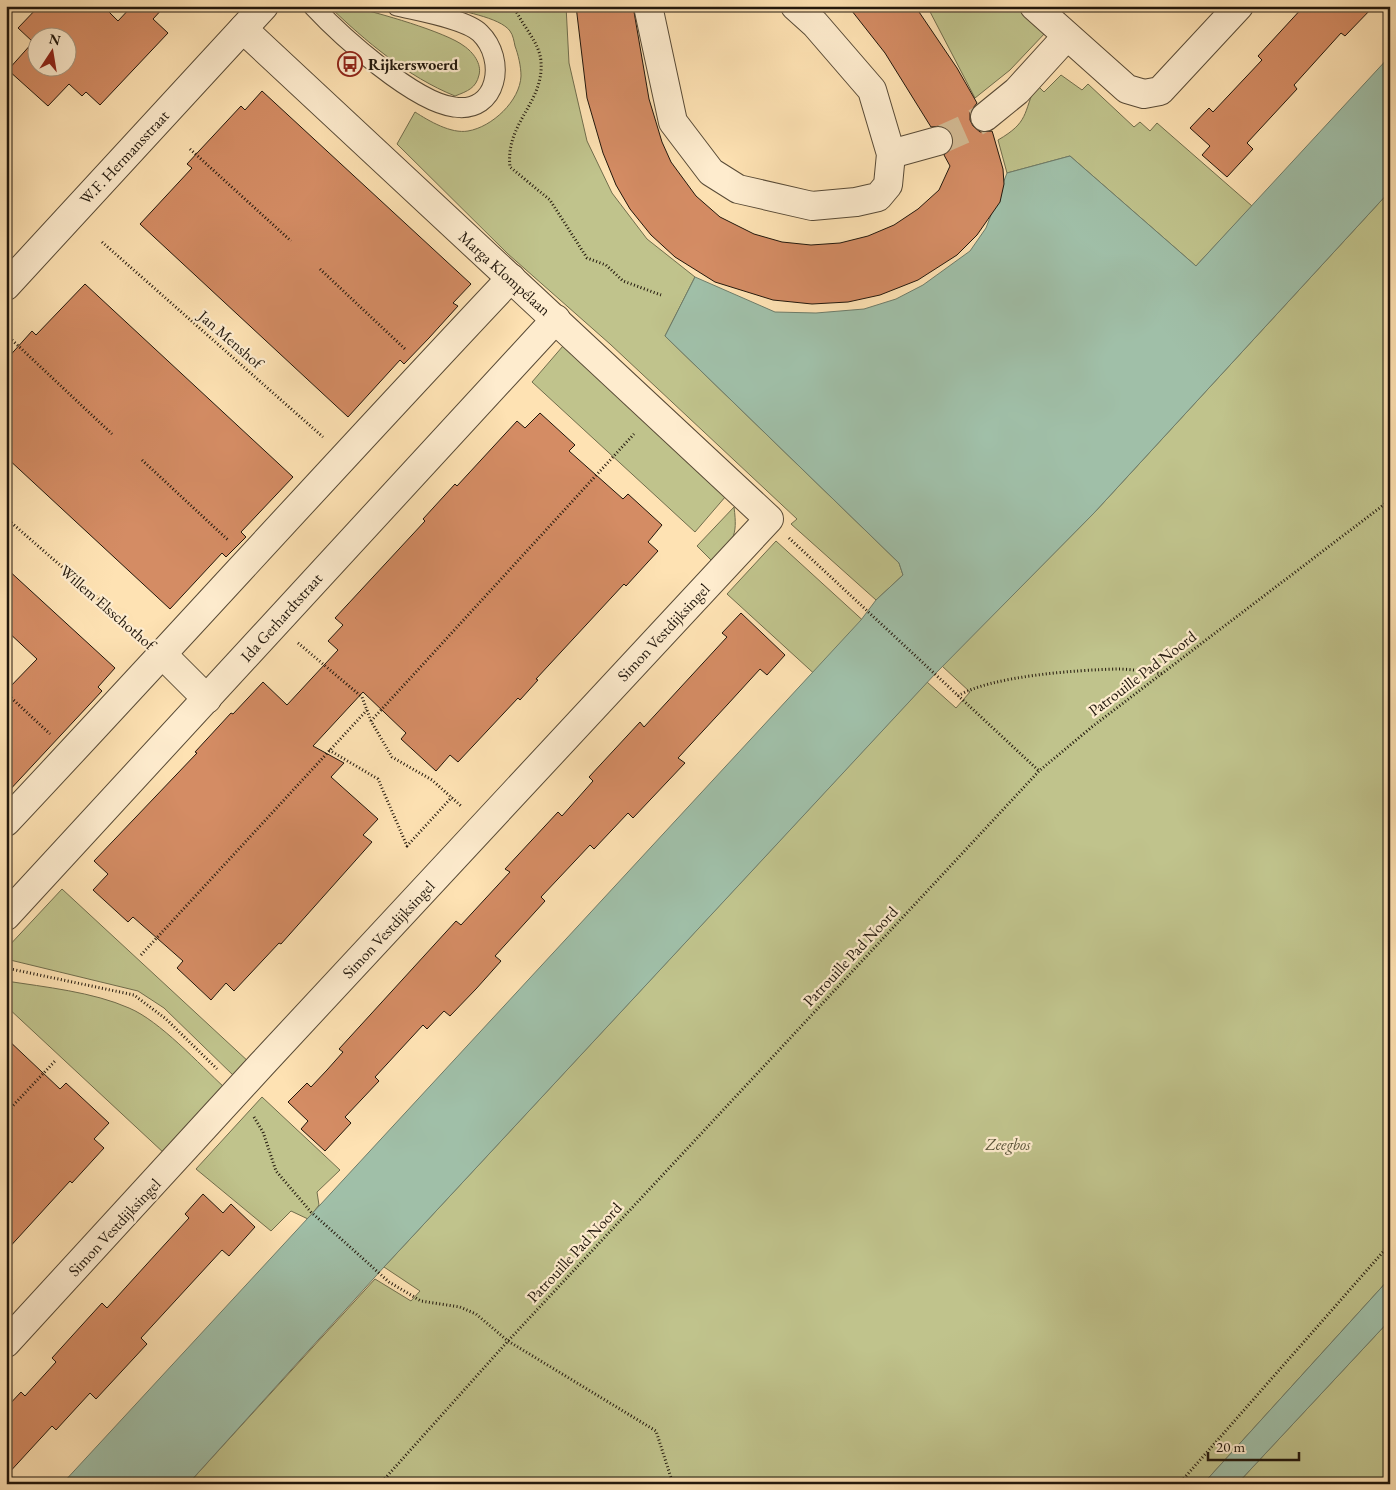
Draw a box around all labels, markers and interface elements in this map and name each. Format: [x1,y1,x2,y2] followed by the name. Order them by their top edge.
[28,28,78,78] north arrow
[47,29,63,49] text: N
[337,51,363,77] bus stop icon: Rijkerswoerd
[368,54,459,75] place label: Rijkerswoerd
[75,106,174,209] street label: W.F. Hermansstraat
[454,226,556,321] street label: Marga Klompélaan
[193,304,269,374] street label: Jan Menshof
[56,560,161,656] street label: Willem Elsschothof
[236,568,327,666] street label: Ida Gerhardtstraat
[612,579,714,686] street label: Simon Vestdijksingel
[1084,625,1201,721] street label: Patrouille Pad Noord
[337,876,439,983] street label: Simon Vestdijksingel
[798,901,903,1011] street label: Patrouille Pad Noord
[985,1134,1031,1155] park label: Zeegbos
[63,1174,165,1281] street label: Simon Vestdijksingel
[522,1197,627,1307] street label: Patrouille Pad Noord
[1208,1430,1300,1462] scale bar
[1216,1437,1245,1456] text: 20 m

